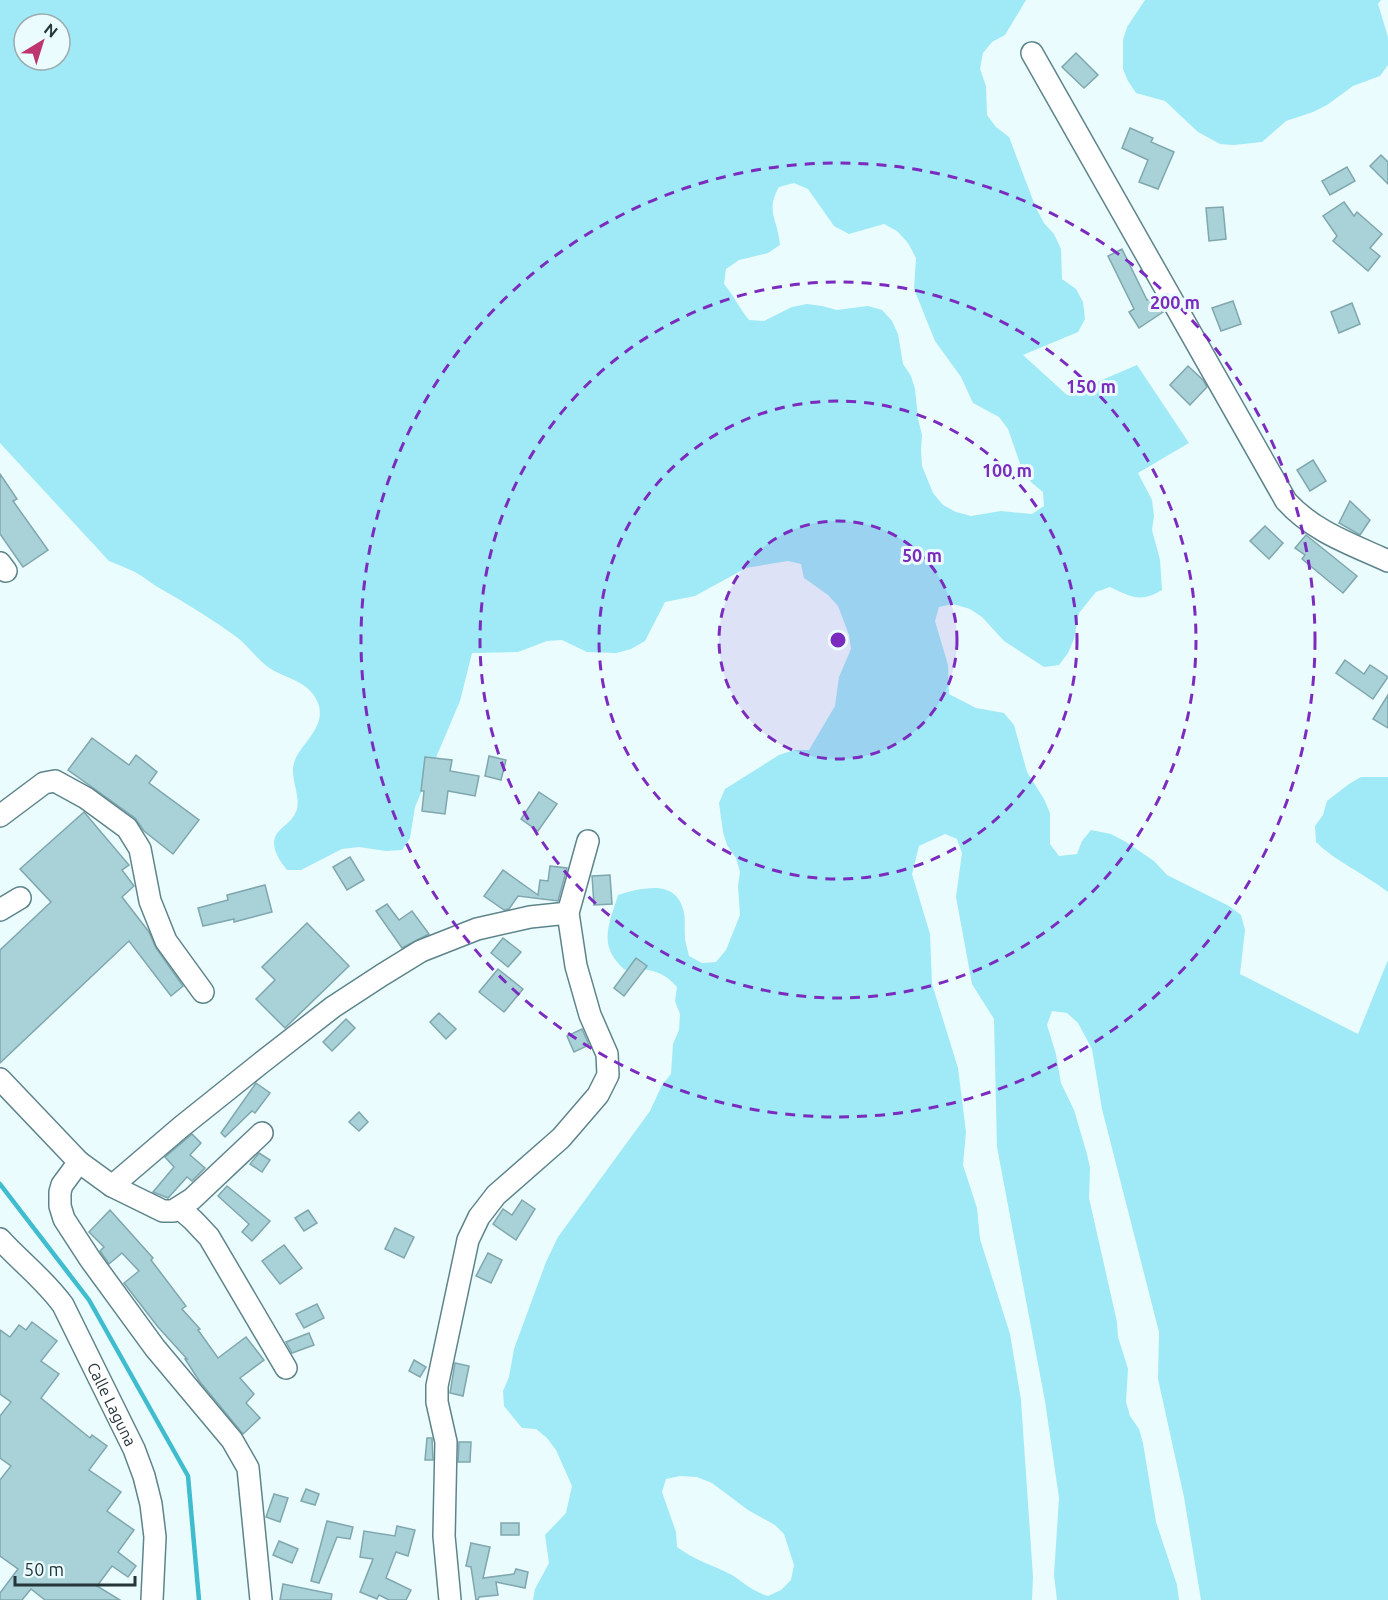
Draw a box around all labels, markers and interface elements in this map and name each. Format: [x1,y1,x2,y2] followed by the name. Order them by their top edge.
[12,12,72,72] north arrow
[41,19,61,41] text: N
[1150,292,1200,312] text: 200 m
[1066,376,1116,396] text: 150 m
[982,460,1032,480] text: 100 m
[902,545,942,565] text: 50 m
[828,630,848,650] centre of rings
[84,1359,140,1449] street label: Calle Laguna
[15,1549,135,1587] scale bar
[24,1559,64,1579] text: 50 m

